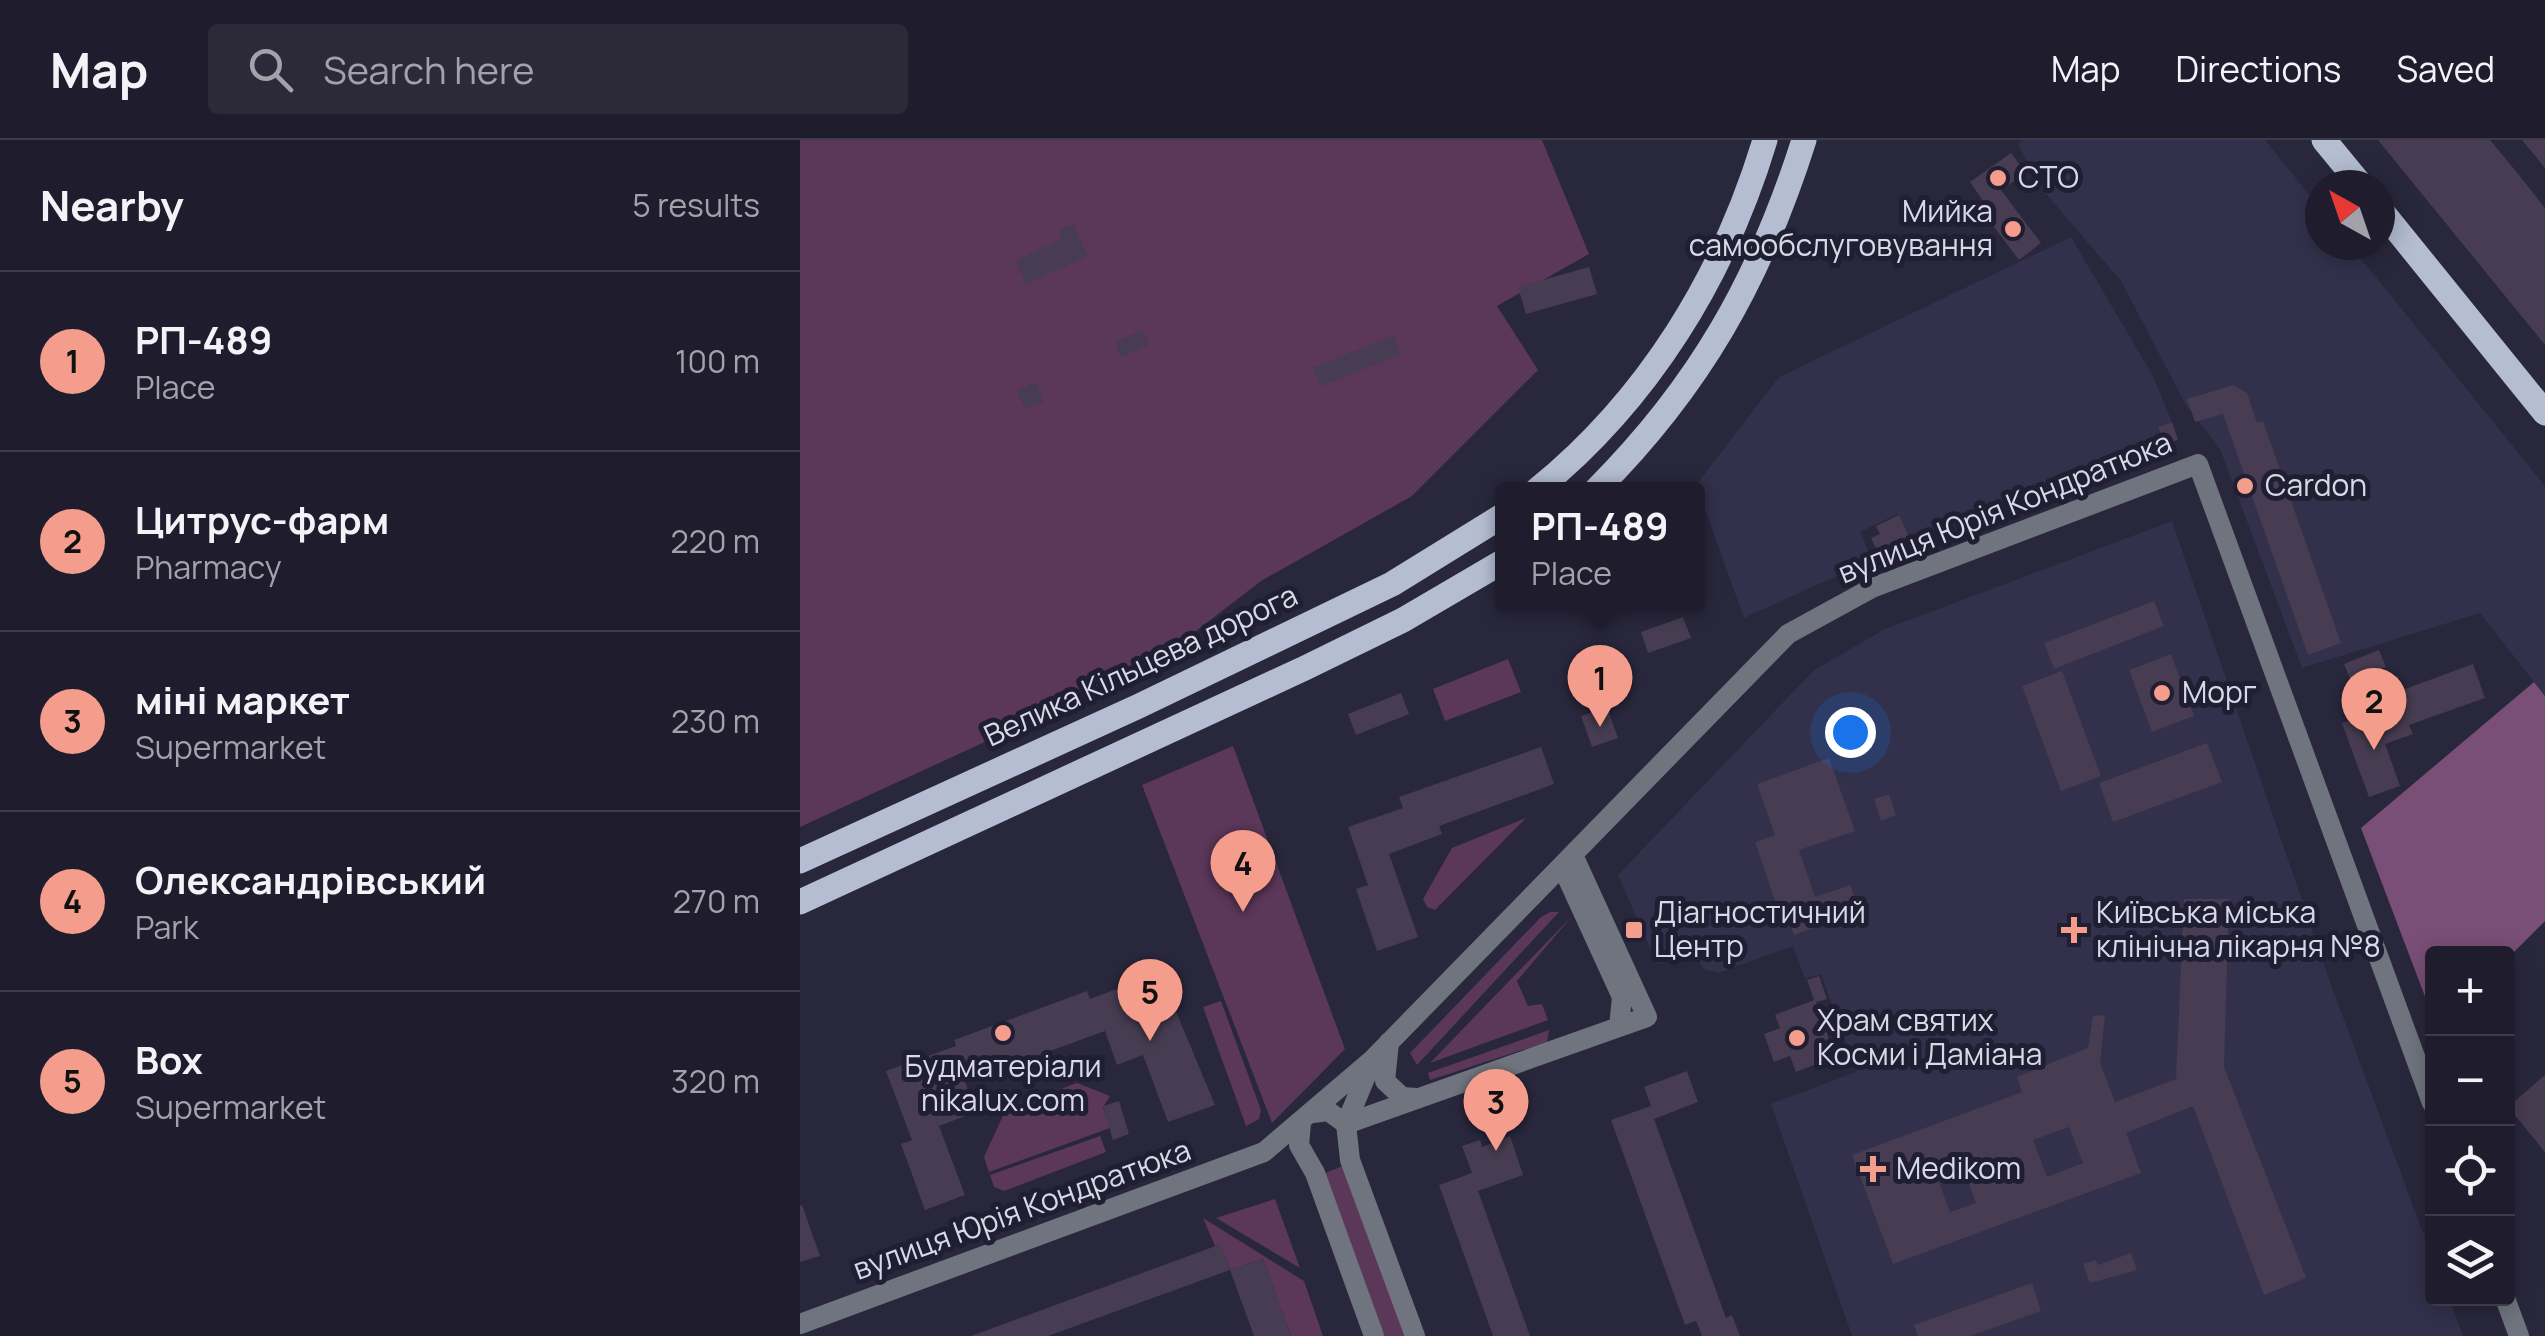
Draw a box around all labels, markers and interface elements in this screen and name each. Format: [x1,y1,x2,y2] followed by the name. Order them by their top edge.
[208,24,908,114] search box
[50,37,148,102] text: Map
[243,42,298,97] icon: search
[323,43,534,95] text: Search here
[2051,45,2121,93] text: Map
[2176,45,2341,93] text: Directions
[2396,45,2495,93] text: Saved
[2018,156,2079,197] place label: СТО
[1987,167,2009,189] marker: СТО
[2305,170,2395,260] north arrow
[40,176,184,234] text: Nearby
[632,183,760,227] text: 5 results
[1689,190,1993,265] place label: Мийка самообслуговування
[2002,218,2024,240] marker: Мийка самообслуговування
[135,313,272,365] text: РП-489
[65,339,80,383] text: 1
[675,339,760,383] text: 100 m
[135,365,216,409] text: Place
[1831,421,2177,592] street label: вулиця Юрія Кондратюка
[2265,464,2367,505] place label: Cardon
[2234,475,2256,497] marker: Cardon
[1495,482,1705,612] popup
[135,493,389,545] text: Цитрус-фарм
[1531,499,1669,551] text: РП-489
[63,519,82,563] text: 2
[670,519,760,563] text: 220 m
[135,545,282,589] text: Pharmacy
[1531,551,1612,595] text: Place
[977,574,1304,755] street label: Велика Кільцева дорога
[1568,644,1632,727] pin: 1
[2342,668,2406,750] pin: 2
[2182,671,2257,712] place label: Морг
[135,673,350,725] text: міні маркет
[2151,682,2173,704] marker: Морг
[63,699,82,743] text: 3
[671,699,760,743] text: 230 m
[1825,707,1876,758] your location
[135,725,326,769] text: Supermarket
[1210,830,1276,912] pin: 4
[135,853,486,905] text: Олександрівський
[63,879,82,923] text: 4
[673,879,760,923] text: 270 m
[1654,891,1866,966] place label: Діагностичний Центр
[2096,891,2381,966] place label: Київська міська клінічна лікарня №8
[135,905,199,949] text: Park
[2061,917,2087,943] marker: Київська міська клінічна лікарня №8
[1623,919,1645,941] marker: Діагностичний Центр
[2425,946,2515,1306] map controls
[2425,946,2515,1036] button: +
[1118,958,1182,1041] pin: 5
[1817,999,2042,1074] place label: Храм святих Косми і Даміана
[992,1022,1014,1044] marker: Будматеріали nikalux.com
[1786,1027,1808,1049] marker: Храм святих Косми і Даміана
[135,1033,203,1085] text: Box
[2425,1036,2515,1126] button: −
[904,1045,1102,1120] place label: Будматеріали nikalux.com
[63,1059,82,1103] text: 5
[671,1059,760,1103] text: 320 m
[1464,1068,1528,1151] pin: 3
[135,1085,326,1129] text: Supermarket
[2425,1126,2515,1216] button: locate
[847,1128,1196,1289] street label: вулиця Юрія Кондратюка
[1896,1147,2021,1188] place label: Medikom
[1860,1156,1886,1182] marker: Medikom
[2425,1216,2515,1306] button: layers

